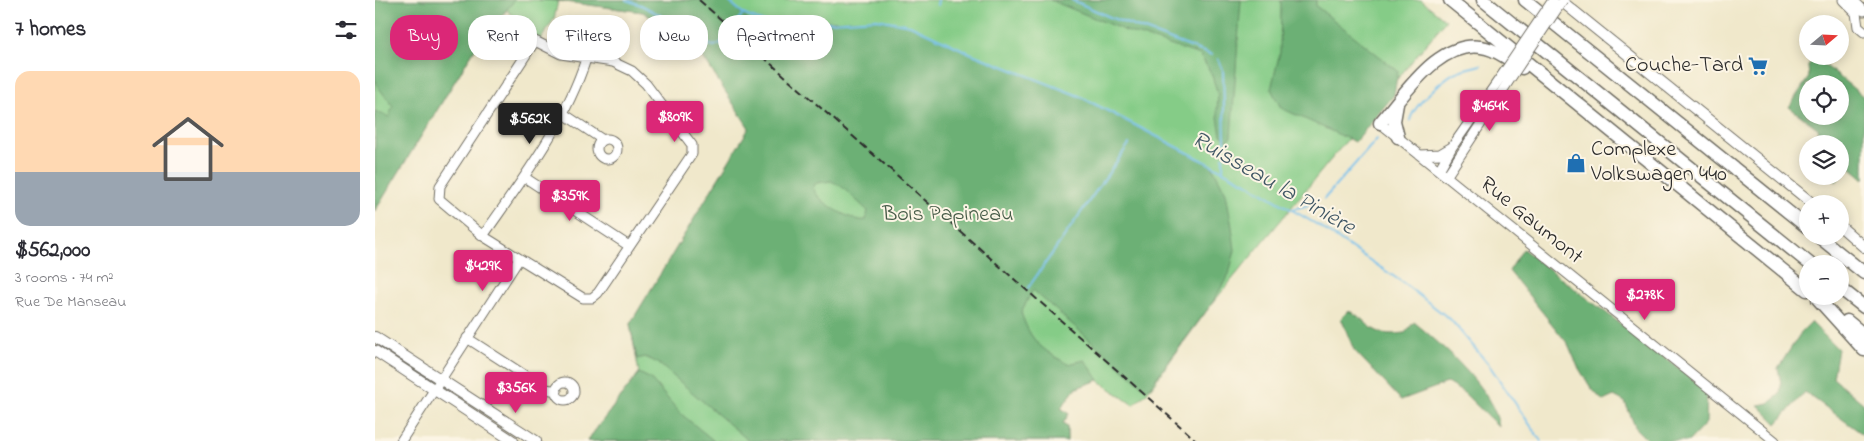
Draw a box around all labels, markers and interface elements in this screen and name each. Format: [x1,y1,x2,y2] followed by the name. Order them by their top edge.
[15,15,86,45] text: 7 homes
[390,15,458,60] chip: Buy
[468,15,537,60] chip: Rent
[547,15,630,60] chip: Filters
[640,15,708,60] chip: New
[718,15,833,60] chip: Apartment
[1799,15,1849,65] north arrow
[1799,15,1849,305] map controls
[332,16,360,44] icon: filters
[1625,50,1743,82] place label: Couche-Tard
[1747,55,1769,77] supermarket icon: Couche-Tard
[1799,75,1849,125] button: locate
[1455,90,1525,132] pin: $464K
[1471,94,1509,118] text: $464K
[640,100,710,143] pin: $809K
[495,102,565,145] pin: $562K
[143,104,233,194] icon: home
[657,105,693,129] text: $809K
[509,107,551,131] text: $562K
[1185,123,1362,246] water label: Ruisseau la Pinière
[1590,134,1727,192] place label: Complexe Volkswagen 440
[1799,135,1849,185] button: layers
[1565,152,1587,174] shop icon: Complexe Volkswagen 440
[1472,169,1590,273] street label: Rue Gaumont
[535,180,605,222] pin: $359K
[551,184,589,208] text: $359K
[1799,195,1849,245] button: +
[881,199,1014,231] park label: Bois Papineau
[15,236,90,266] text: $562,000
[448,250,518,292] pin: $429K
[465,254,501,278] text: $429K
[1799,255,1849,305] button: −
[15,266,114,290] text: 3 rooms · 74 m²
[1610,278,1680,321] pin: $278K
[1626,283,1664,307] text: $278K
[15,290,126,314] text: Rue De Manseau
[481,372,551,414] pin: $356K
[496,376,536,400] text: $356K

